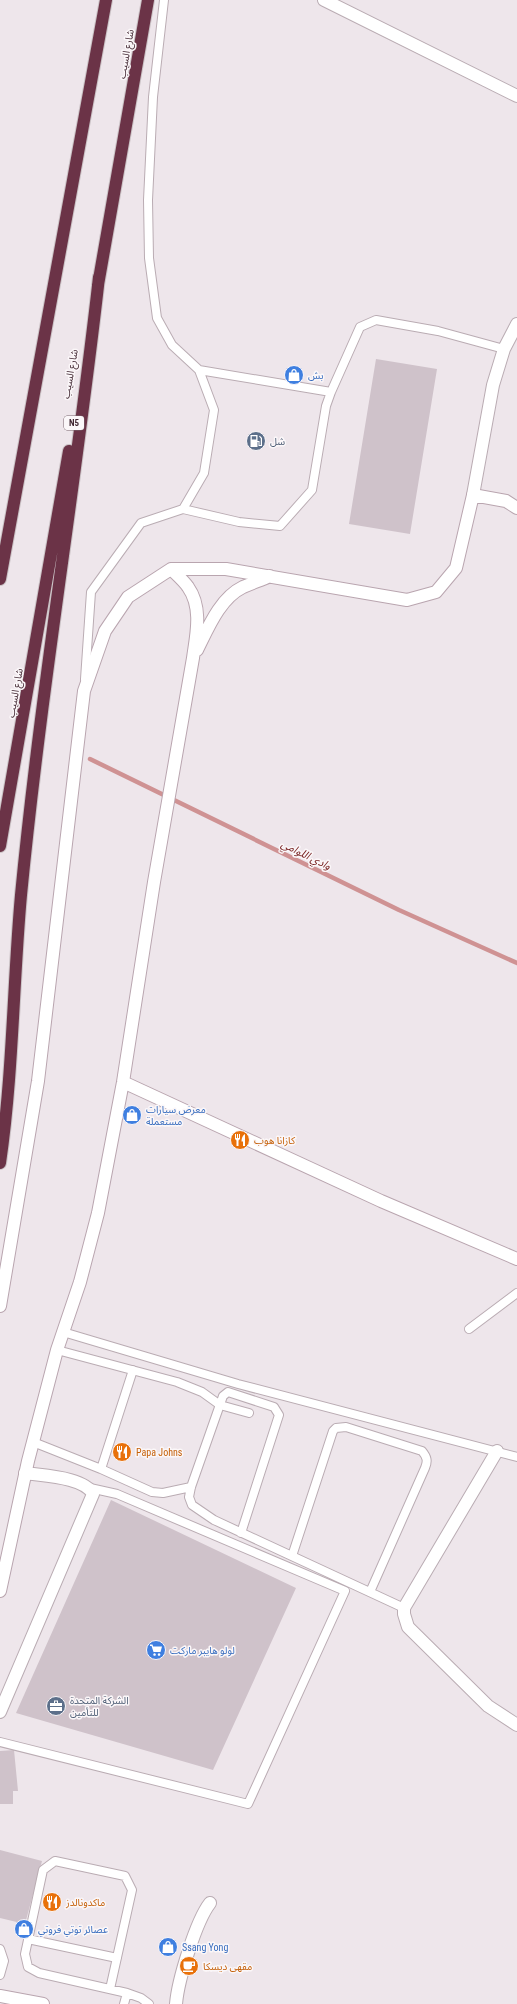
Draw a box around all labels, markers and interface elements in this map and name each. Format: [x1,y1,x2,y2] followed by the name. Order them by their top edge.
[116,28,138,80] street label: شارع السيب
[60,348,82,400] street label: شارع السيب
[283,364,305,386] shop icon: بش
[308,370,324,381] place label: بش
[64,416,84,430] road number: N5
[245,430,267,452] fuel station icon: شل
[270,436,285,447] place label: شل
[5,667,27,719] street label: شارع السيب
[278,837,333,875] water label: وادي اللوامي
[121,1104,143,1126] shop icon: معرض سيارات مستعملة
[146,1104,206,1127] place label: معرض سيارات مستعملة
[229,1129,251,1151] restaurant icon: كازانا هوب
[254,1135,296,1147] place label: كازانا هوب
[111,1441,133,1463] restaurant icon: Papa Johns
[136,1447,183,1458] place label: Papa Johns
[145,1639,167,1661] supermarket icon: لولو هايبر ماركت
[170,1645,235,1657] place label: لولو هايبر ماركت
[45,1695,67,1717] office icon: الشركة المتحدة للتأمين
[70,1695,129,1718] place label: الشركة المتحدة للتأمين
[41,1891,63,1913] restaurant icon: ماكدونالدز
[65,1897,105,1909] place label: ماكدونالدز
[13,1918,35,1940] shop icon: عصائر توتي فروتي
[38,1924,108,1937] place label: عصائر توتي فروتي
[157,1936,179,1958] shop icon: Ssang Yong
[182,1942,228,1953] place label: Ssang Yong
[178,1955,200,1977] cafe icon: مقهى ديسكا
[203,1961,252,1972] place label: مقهى ديسكا

